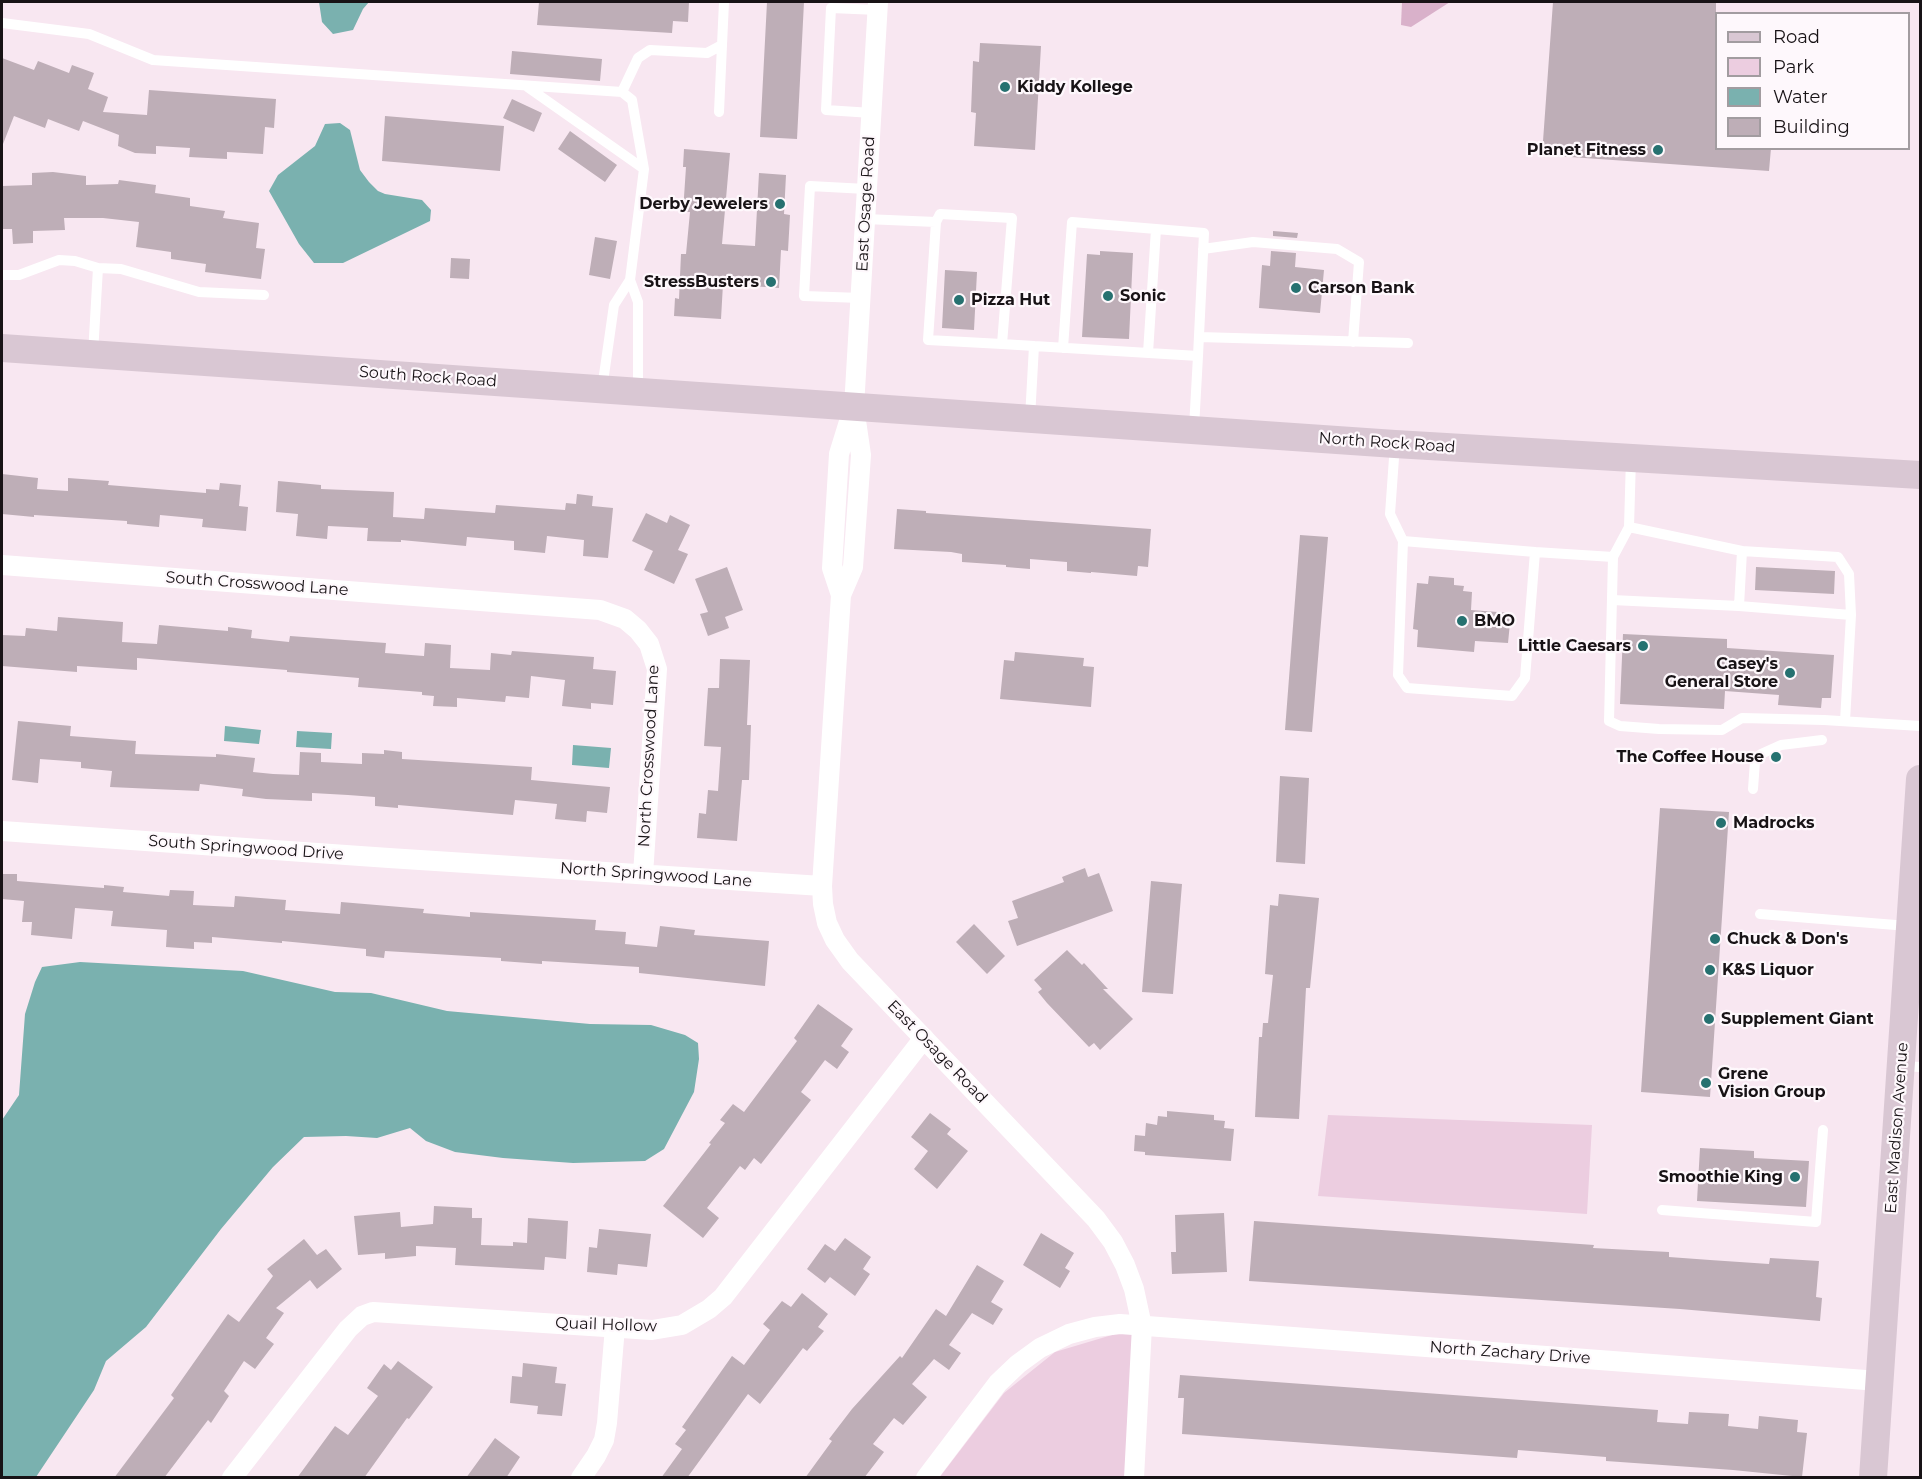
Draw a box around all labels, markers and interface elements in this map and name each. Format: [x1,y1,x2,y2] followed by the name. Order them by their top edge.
[1715,12,1910,150] legend
[1773,26,1820,48] text: Road
[1773,56,1814,78] text: Park
[1017,77,1133,97] place label: Kiddy Kollege
[998,80,1012,94] marker: Kiddy Kollege
[1773,86,1828,108] text: Water
[1773,116,1850,138] text: Building
[853,136,879,272] street label: East Osage Road
[1527,140,1646,160] place label: Planet Fitness
[1651,143,1665,157] marker: Planet Fitness
[639,194,768,214] place label: Derby Jewelers
[773,197,787,211] marker: Derby Jewelers
[644,272,759,292] place label: StressBusters
[764,275,778,289] marker: StressBusters
[1308,278,1415,298] place label: Carson Bank
[1289,281,1303,295] marker: Carson Bank
[1120,286,1166,306] place label: Sonic
[1101,289,1115,303] marker: Sonic
[971,290,1050,310] place label: Pizza Hut
[952,293,966,307] marker: Pizza Hut
[358,363,498,391] street label: South Rock Road
[1318,429,1456,457] street label: North Rock Road
[165,568,349,600] street label: South Crosswood Lane
[1474,611,1515,631] place label: BMO
[1455,614,1469,628] marker: BMO
[1518,636,1631,656] place label: Little Caesars
[1636,639,1650,653] marker: Little Caesars
[1665,654,1778,692] place label: Casey's General Store
[635,664,663,848] street label: North Crosswood Lane
[1783,666,1797,680] marker: Casey's General Store
[1616,747,1764,767] place label: The Coffee House
[1769,750,1783,764] marker: The Coffee House
[1733,813,1815,833] place label: Madrocks
[1714,816,1728,830] marker: Madrocks
[148,832,344,864] street label: South Springwood Drive
[559,859,753,891] street label: North Springwood Lane
[1727,929,1848,949] place label: Chuck & Don's
[1708,932,1722,946] marker: Chuck & Don's
[1722,960,1814,980] place label: K&S Liquor
[1703,963,1717,977] marker: K&S Liquor
[883,996,991,1108] street label: East Osage Road
[1721,1009,1874,1029] place label: Supplement Giant
[1702,1012,1716,1026] marker: Supplement Giant
[1881,1042,1913,1214] street label: East Madison Avenue
[1718,1064,1826,1102] place label: Grene Vision Group
[1699,1076,1713,1090] marker: Grene Vision Group
[1659,1167,1783,1187] place label: Smoothie King
[1788,1170,1802,1184] marker: Smoothie King
[555,1314,657,1336] street label: Quail Hollow
[1429,1338,1591,1368] street label: North Zachary Drive

